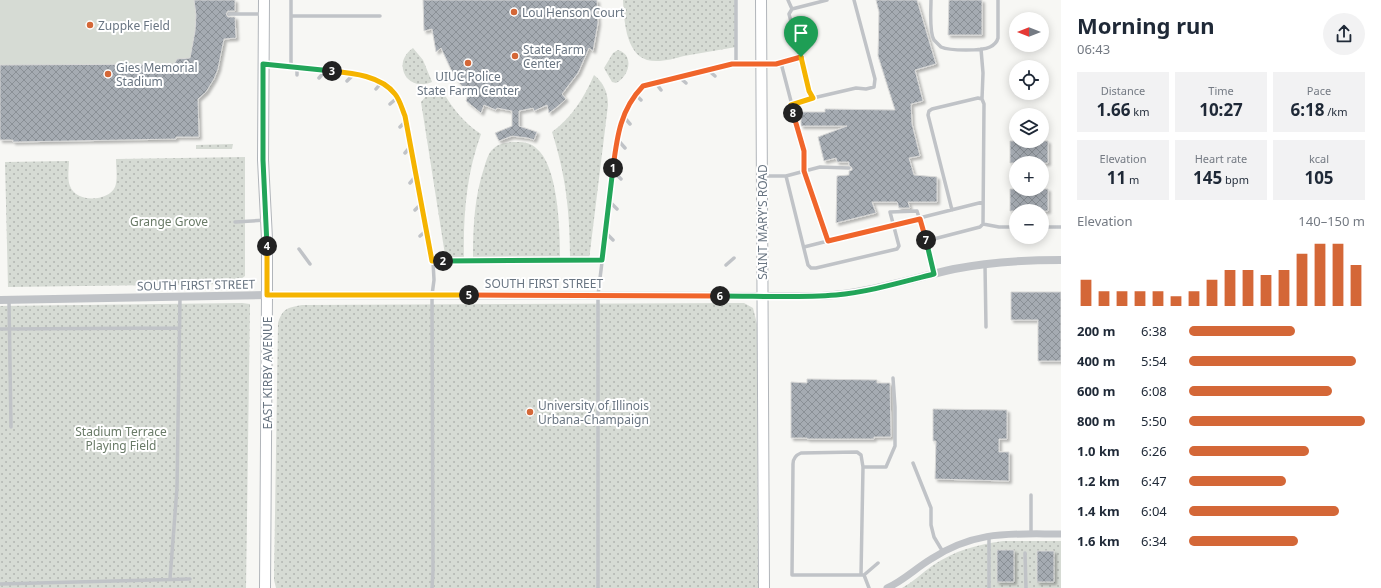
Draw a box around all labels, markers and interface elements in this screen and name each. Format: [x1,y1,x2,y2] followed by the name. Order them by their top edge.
[522,4,625,21] place label: Lou Henson Court
[509,7,519,17] marker: Lou Henson Court
[1077,10,1215,40] text: Morning run
[1009,12,1049,52] north arrow
[1009,12,1049,244] map controls
[1323,13,1365,55] button: share
[784,16,818,57] pin
[98,17,170,34] place label: Zuppke Field
[85,20,95,30] marker: Zuppke Field
[790,22,812,44] icon: arrive
[1077,40,1110,58] text: 06:43
[523,41,584,72] place label: State Farm Center
[510,51,520,61] marker: State Farm Center
[463,58,473,68] marker: UIUC Police State Farm Center
[116,59,197,90] place label: Gies Memorial Stadium
[1009,60,1049,100] button: locate
[322,61,342,81] pin: 3
[329,63,335,78] text: 3
[417,68,519,99] place label: UIUC Police State Farm Center
[103,69,113,79] marker: Gies Memorial Stadium
[1101,83,1145,98] text: Distance
[1208,83,1234,98] text: Time
[1307,83,1331,98] text: Pace
[1097,98,1130,121] text: 1.66
[1199,98,1243,121] text: 10:27
[1290,98,1324,121] text: 6:18
[783,103,803,123] pin: 8
[1130,104,1149,119] text: km
[1324,104,1348,119] text: /km
[790,105,796,120] text: 8
[1009,108,1049,148] button: layers
[1100,151,1146,166] text: Elevation
[1195,151,1247,166] text: Heart rate
[1309,151,1329,166] text: kcal
[1009,156,1049,196] button: +
[603,158,623,178] pin: 1
[610,160,616,175] text: 1
[754,164,771,280] street label: SAINT MARY'S ROAD
[1107,166,1126,189] text: 11
[1193,166,1222,189] text: 145
[1304,166,1334,189] text: 105
[1126,172,1139,187] text: m
[1222,172,1249,187] text: bpm
[1009,204,1049,244] button: −
[1077,212,1133,230] text: Elevation
[1298,212,1365,230] text: 140–150 m
[130,213,208,230] park label: Grange Grove
[916,230,936,250] pin: 7
[923,232,929,247] text: 7
[257,236,277,256] pin: 4
[264,238,270,253] text: 4
[433,251,453,271] pin: 2
[440,253,446,268] text: 2
[137,275,256,295] street label: SOUTH FIRST STREET
[485,275,603,292] street label: SOUTH FIRST STREET
[459,285,479,305] pin: 5
[710,286,730,306] pin: 6
[466,287,472,302] text: 5
[717,288,723,303] text: 6
[259,316,276,430] street label: EAST KIRBY AVENUE
[1077,322,1115,340] text: 200 m
[1141,322,1167,340] text: 6:38
[1077,352,1115,370] text: 400 m
[1141,352,1167,370] text: 5:54
[1077,382,1115,400] text: 600 m
[1141,382,1167,400] text: 6:08
[538,397,649,428] place label: University of Illinois Urbana-Champaign
[525,407,535,417] marker: University of Illinois Urbana-Champaign
[1077,412,1115,430] text: 800 m
[1141,412,1167,430] text: 5:50
[75,423,167,454] park label: Stadium Terrace Playing Field
[1077,442,1120,460] text: 1.0 km
[1141,442,1167,460] text: 6:26
[1077,472,1120,490] text: 1.2 km
[1141,472,1167,490] text: 6:47
[1077,502,1120,520] text: 1.4 km
[1141,502,1167,520] text: 6:04
[1077,532,1120,550] text: 1.6 km
[1141,532,1167,550] text: 6:34

